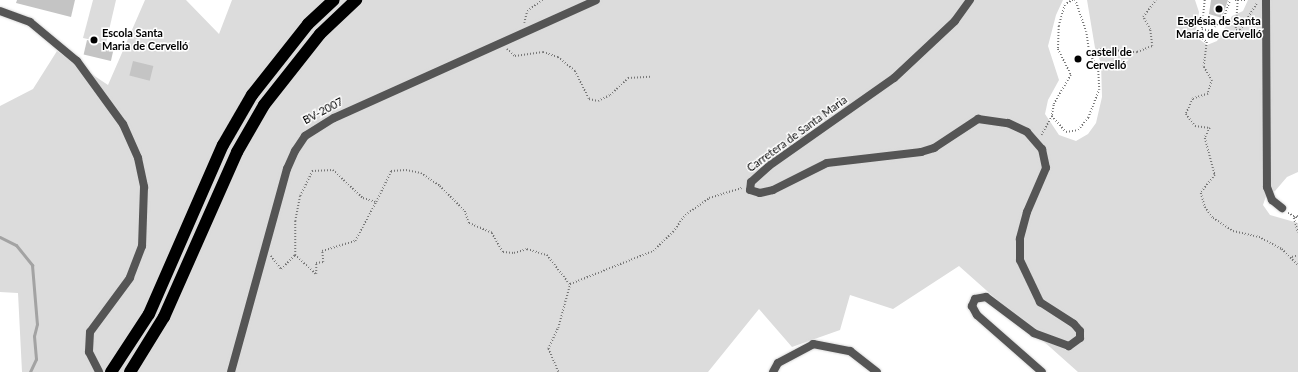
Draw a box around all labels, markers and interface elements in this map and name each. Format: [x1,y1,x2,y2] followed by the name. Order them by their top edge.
[1214,4,1224,14] marker: Església de Santa María de Cervelló
[1176,15,1262,41] place label: Església de Santa María de Cervelló
[102,27,188,53] place label: Escola Santa Maria de Cervelló
[89,35,99,45] marker: Escola Santa Maria de Cervelló
[1086,46,1132,72] place label: castell de Cervelló
[1073,54,1083,64] marker: castell de Cervelló
[744,93,850,175] street label: Carretera de Santa Maria
[301,95,345,127] street label: BV-2007

